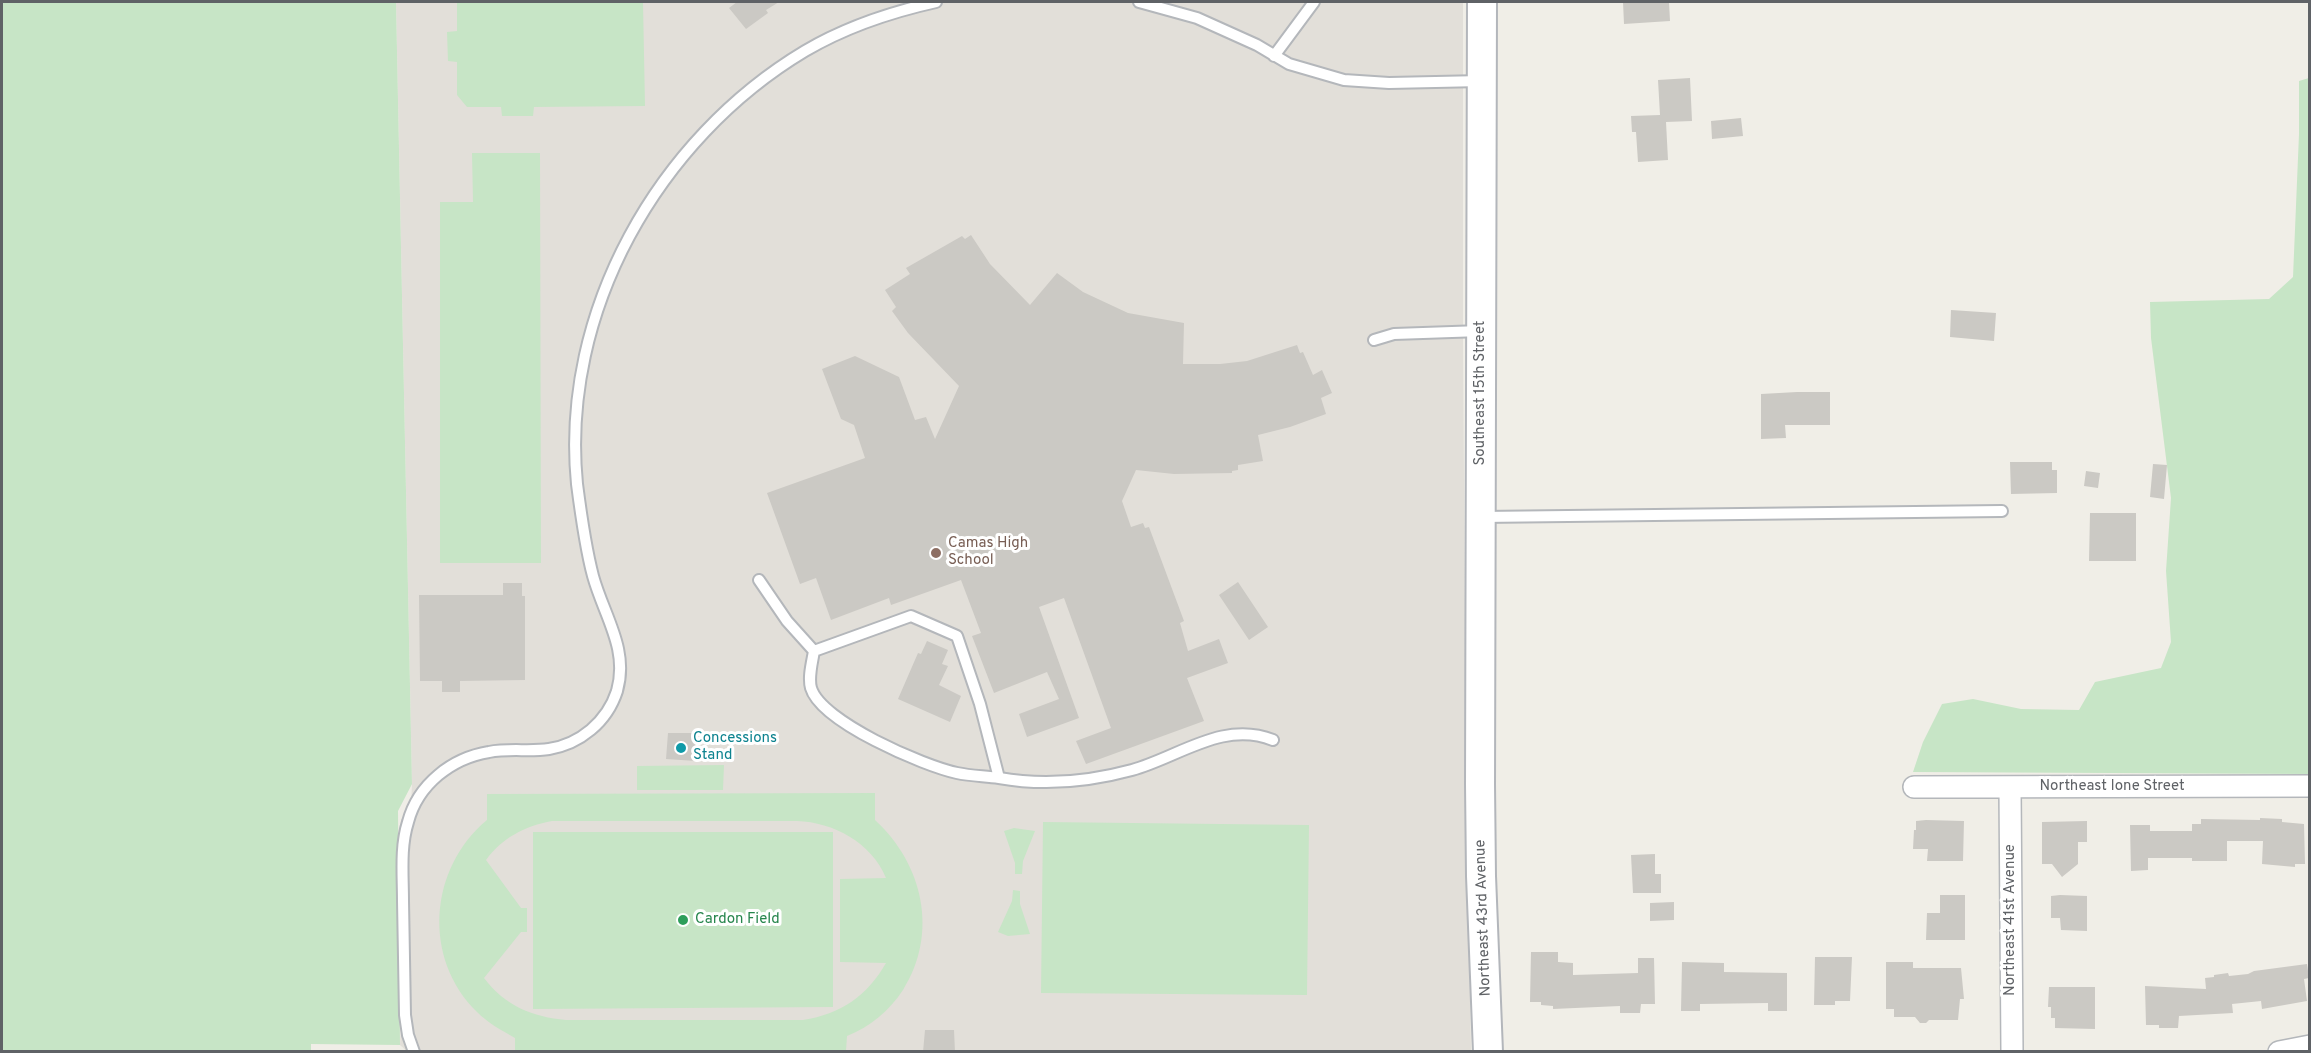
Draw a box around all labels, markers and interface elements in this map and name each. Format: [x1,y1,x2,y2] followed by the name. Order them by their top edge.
[1472,320,1490,466] street label: Southeast 15th Street
[948,535,1028,570] place label: Camas High School
[929,546,943,560] marker: Camas High School
[693,730,777,765] place label: Concessions Stand
[674,741,688,755] marker: Concessions Stand
[2039,778,2185,796] street label: Northeast Ione Street
[1472,839,1496,997] street label: Northeast 43rd Avenue
[2002,844,2020,996] street label: Northeast 41st Avenue
[695,911,780,929] place label: Cardon Field
[676,913,690,927] marker: Cardon Field

